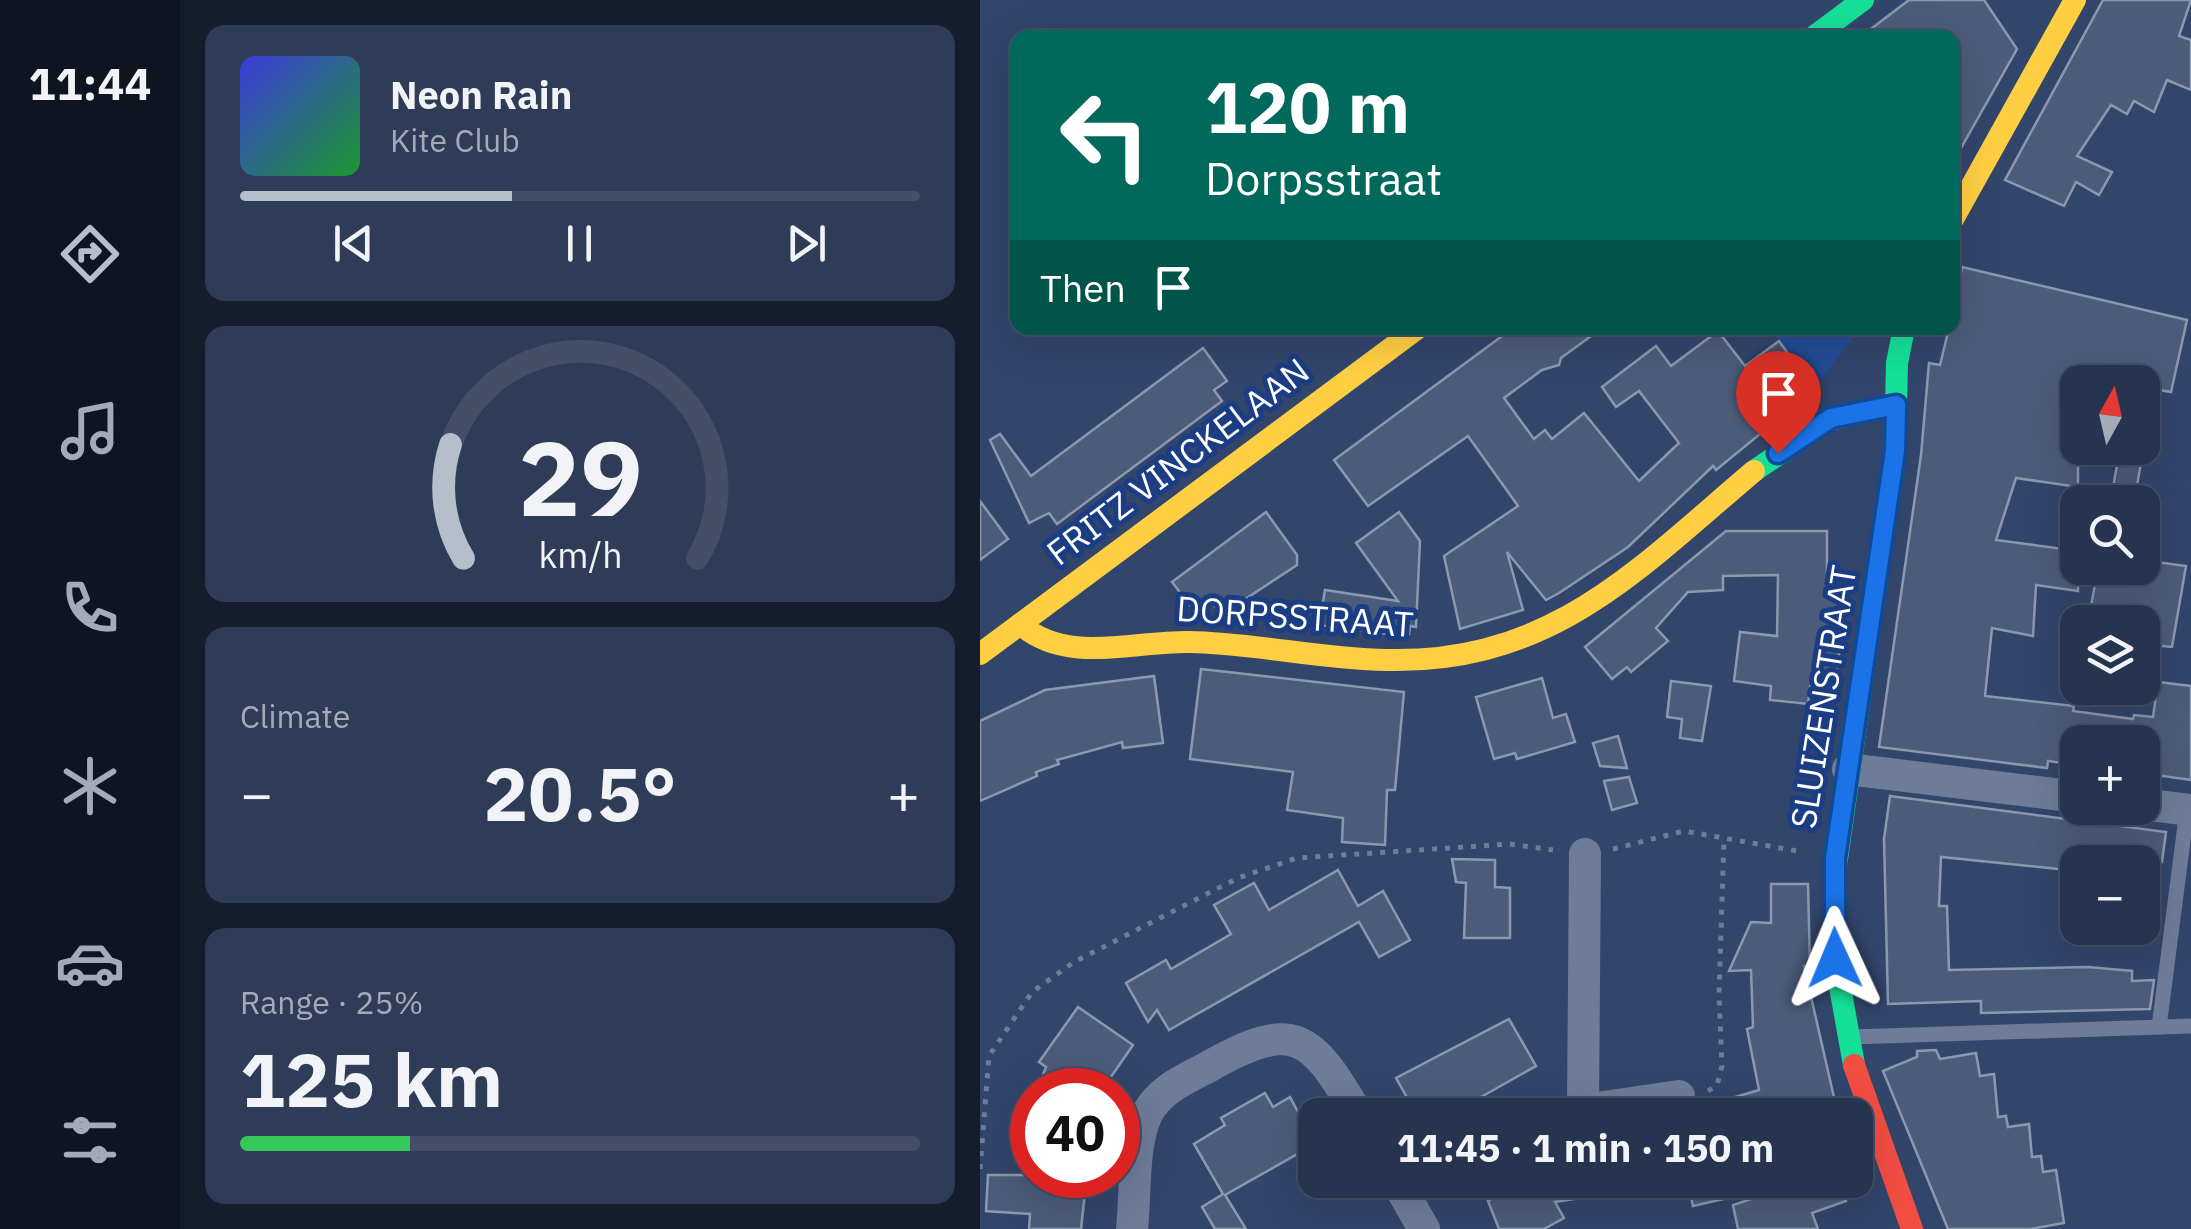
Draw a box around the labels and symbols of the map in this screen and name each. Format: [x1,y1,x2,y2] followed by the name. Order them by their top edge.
[1037,347,1318,575] street label: FRITZ VINCKELAAN
[1736,351,1821,454] pin
[2060,365,2160,465] north arrow
[1780,562,1866,832] street label: SLUIZENSTRAAT
[1175,585,1415,647] street label: DORPSSTRAAT
[1783,906,1887,1010] position arrow
[1010,1068,1140,1198] speed limit sign: 40

